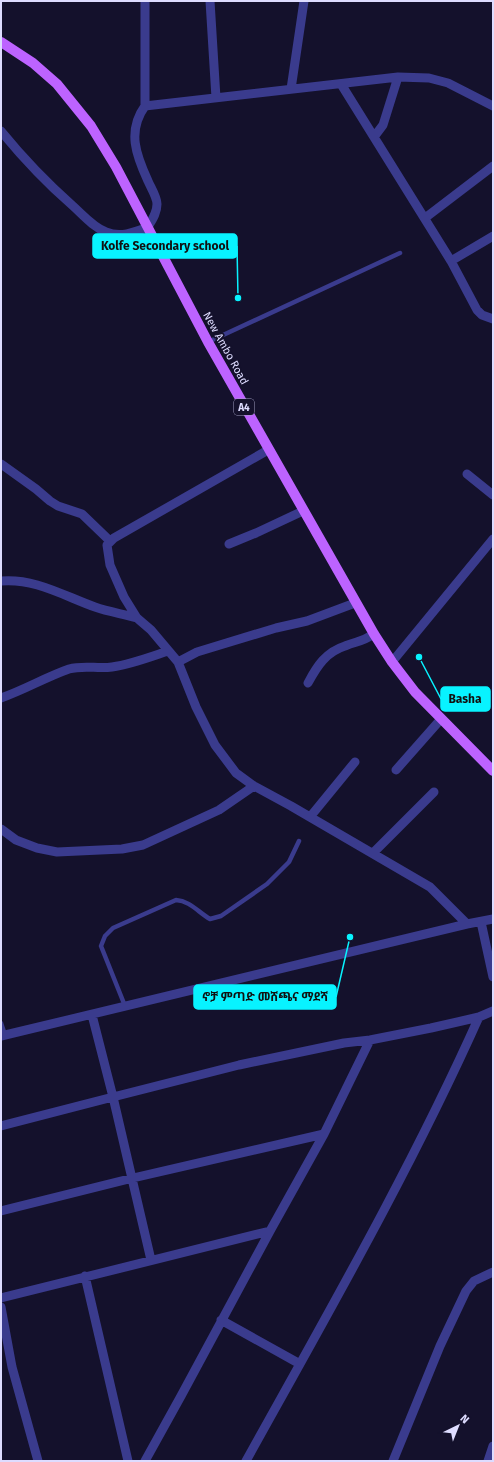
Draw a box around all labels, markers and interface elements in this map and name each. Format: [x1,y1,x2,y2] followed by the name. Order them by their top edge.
[93,234,237,258] callout: Kolfe Secondary school
[101,239,230,253] text: Kolfe Secondary school
[200,310,251,387] street label: New Ambo Road
[234,399,254,415] road number: A4
[441,687,490,711] callout: Basha
[448,692,482,706] text: Basha
[194,985,336,1009] callout: ኖቻ ምጣድ መሸጫና ማደሻ
[202,990,328,1004] text: ኖቻ ምጣድ መሸጫና ማደሻ
[438,1406,478,1446] north arrow
[457,1412,472,1426] text: N

